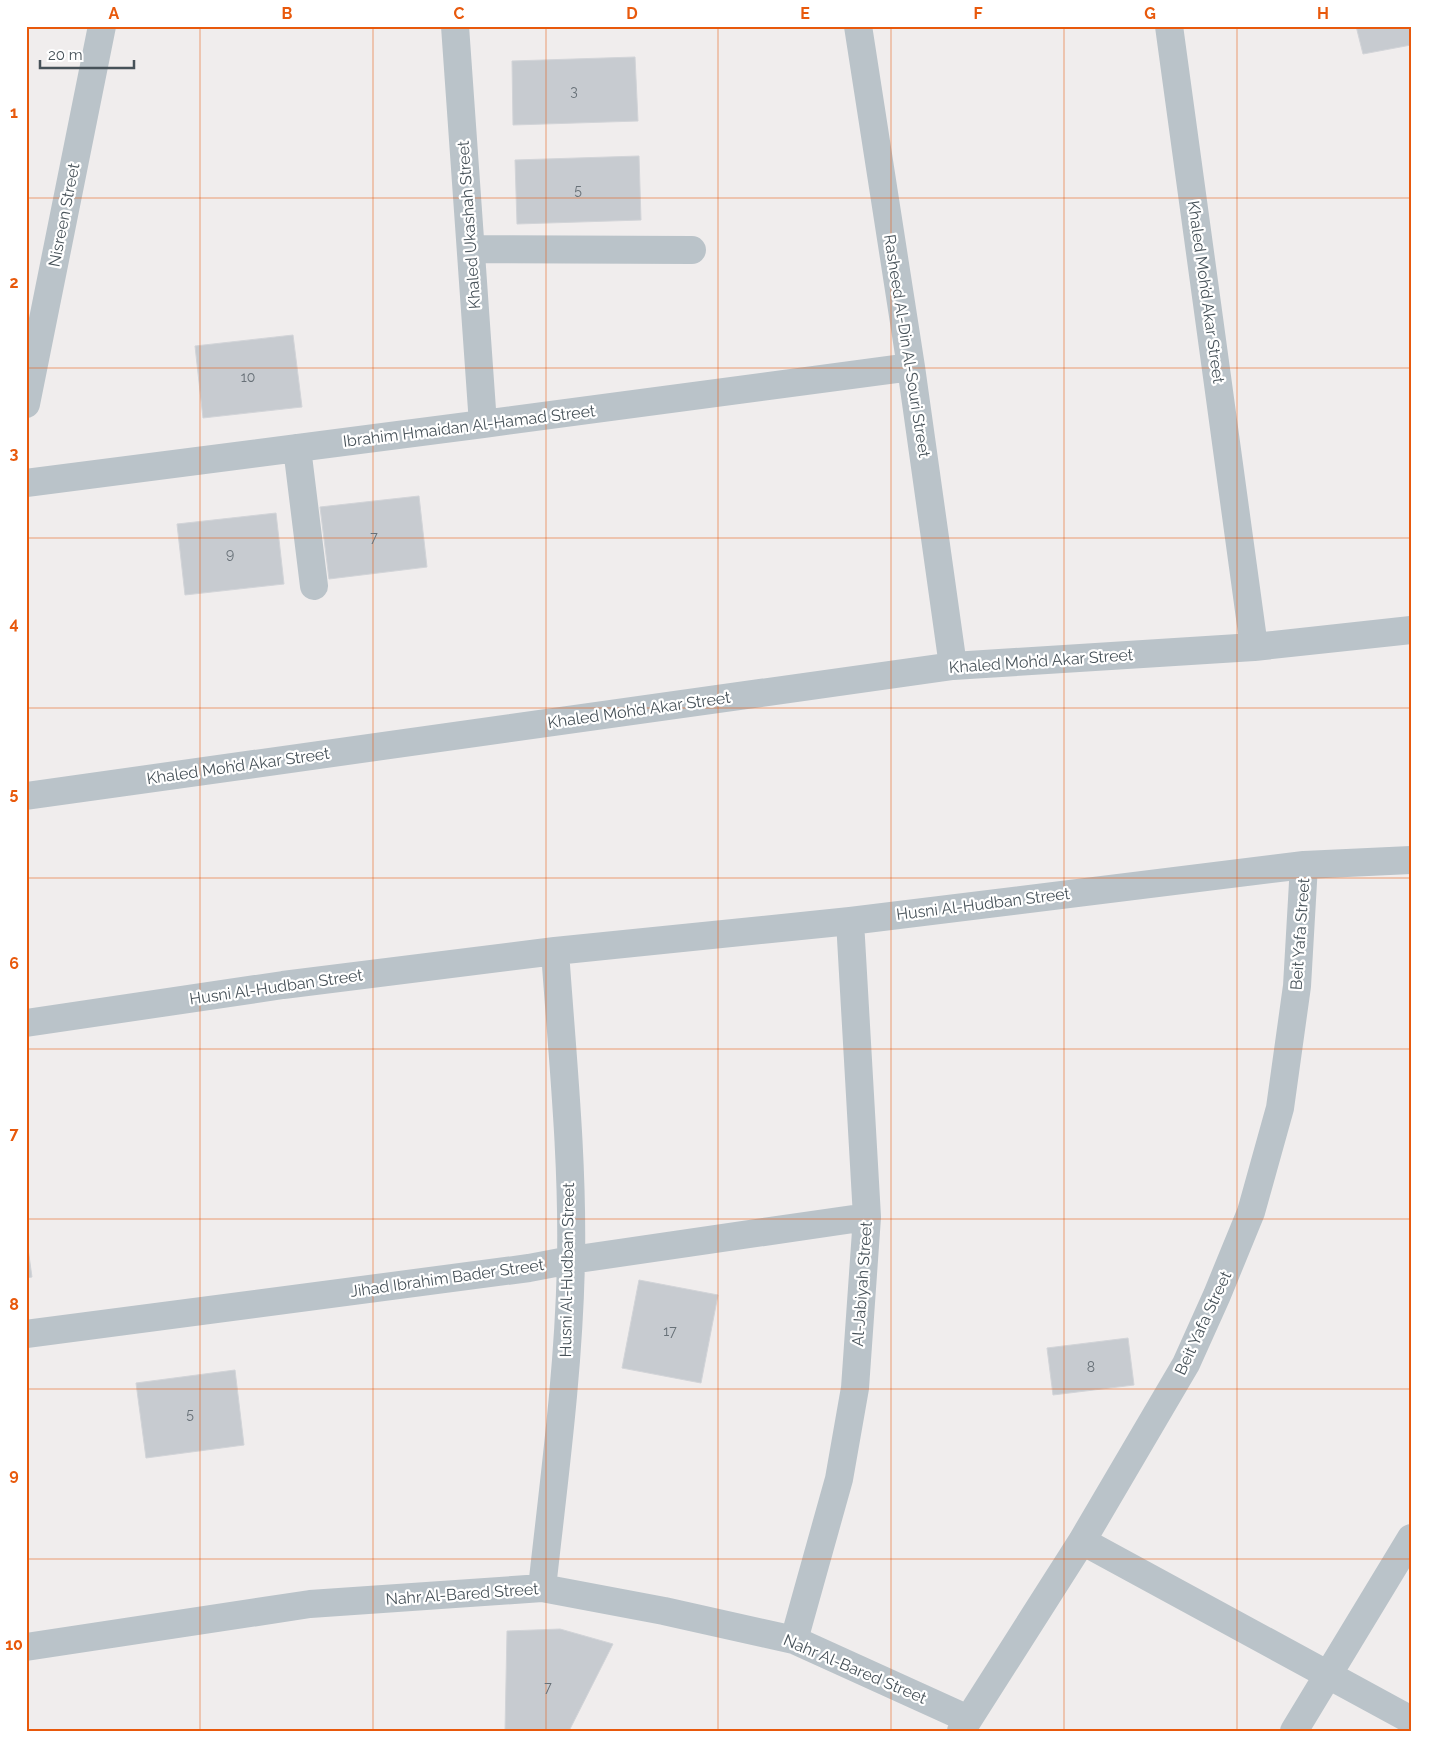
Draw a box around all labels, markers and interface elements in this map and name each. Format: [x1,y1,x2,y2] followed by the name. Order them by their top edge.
[109,4,120,23] text: A
[282,4,293,23] text: B
[454,4,465,23] text: C
[626,4,638,23] text: D
[800,4,810,23] text: E
[973,4,983,23] text: F
[1144,4,1156,23] text: G
[1317,4,1329,23] text: H
[40,38,134,70] scale bar
[48,46,83,64] text: 20 m
[570,83,578,99] house number: 3
[10,103,18,122] text: 1
[454,139,484,310] street label: Khaled Ukashah Street
[45,161,84,269] street label: Nisreen Street
[574,182,582,198] house number: 5
[1184,199,1228,385] street label: Khaled Moh’d Akar Street
[880,233,934,460] street label: Rasheed Al-Din Al-Souri Street
[9,273,19,292] text: 2
[241,369,255,385] house number: 10
[342,401,597,451] street label: Ibrahim Hmaidan Al-Hamad Street
[10,444,19,463] text: 3
[370,529,378,545] house number: 7
[226,546,234,562] house number: 9
[9,614,19,633] text: 4
[948,645,1134,677] street label: Khaled Moh’d Akar Street
[546,688,732,732] street label: Khaled Moh’d Akar Street
[145,744,331,788] street label: Khaled Moh’d Akar Street
[10,784,19,803] text: 5
[1287,877,1313,991] street label: Beit Yafa Street
[895,884,1071,924] street label: Husni Al-Hudban Street
[9,954,19,973] text: 6
[188,965,364,1009] street label: Husni Al-Hudban Street
[10,1124,19,1143] text: 7
[556,1182,578,1358] street label: Husni Al-Hudban Street
[848,1220,876,1347] street label: Al-Jabiyah Street
[349,1255,546,1301] street label: Jihad Ibrahim Bader Street
[1171,1267,1236,1378] street label: Beit Yafa Street
[9,1295,19,1314] text: 8
[663,1323,677,1339] house number: 17
[1087,1359,1095,1375] house number: 8
[186,1406,194,1422] house number: 5
[9,1465,19,1484] text: 9
[385,1579,540,1609] street label: Nahr Al-Bared Street
[781,1630,930,1708] street label: Nahr Al-Bared Street
[5,1635,23,1654] text: 10
[544,1679,552,1695] house number: 7

